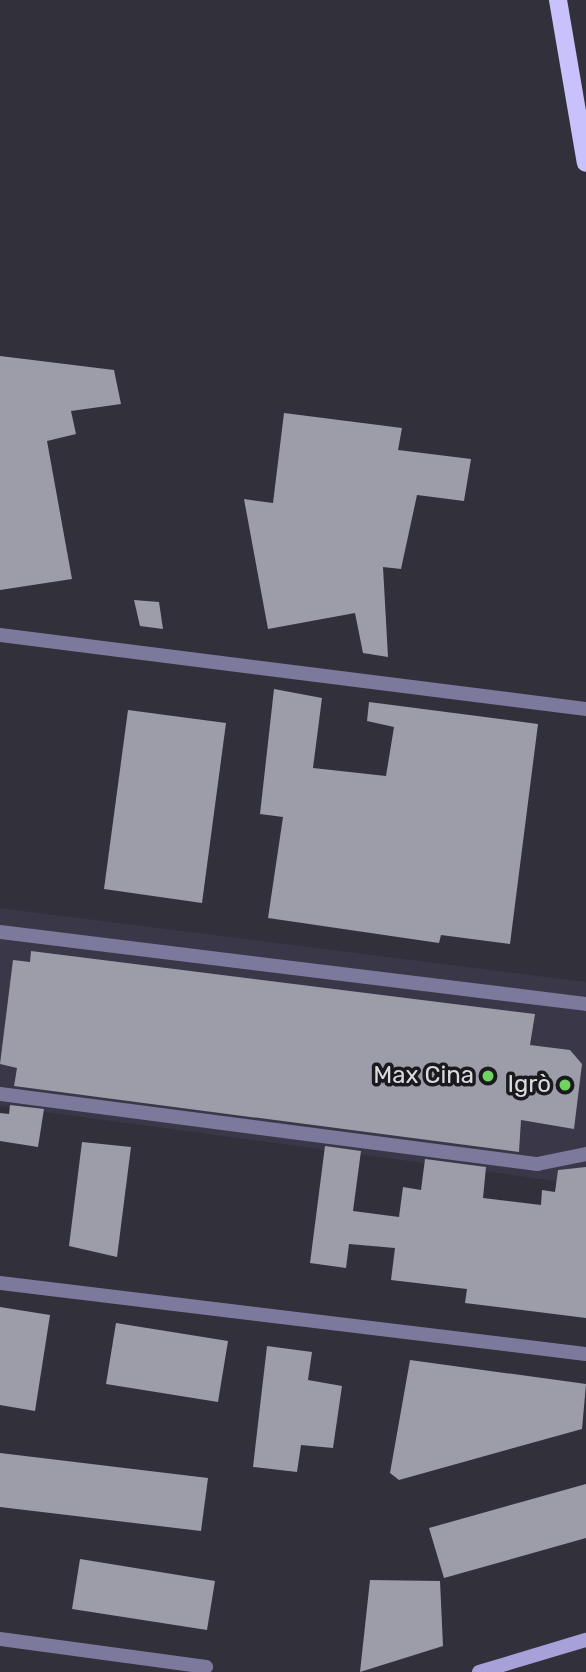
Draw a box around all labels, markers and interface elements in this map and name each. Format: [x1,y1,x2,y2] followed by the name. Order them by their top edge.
[373,1062,474,1090] place label: Max Cina
[480,1068,496,1084] marker: Max Cina
[507,1071,551,1099] place label: Igrò
[557,1077,573,1093] marker: Igrò

